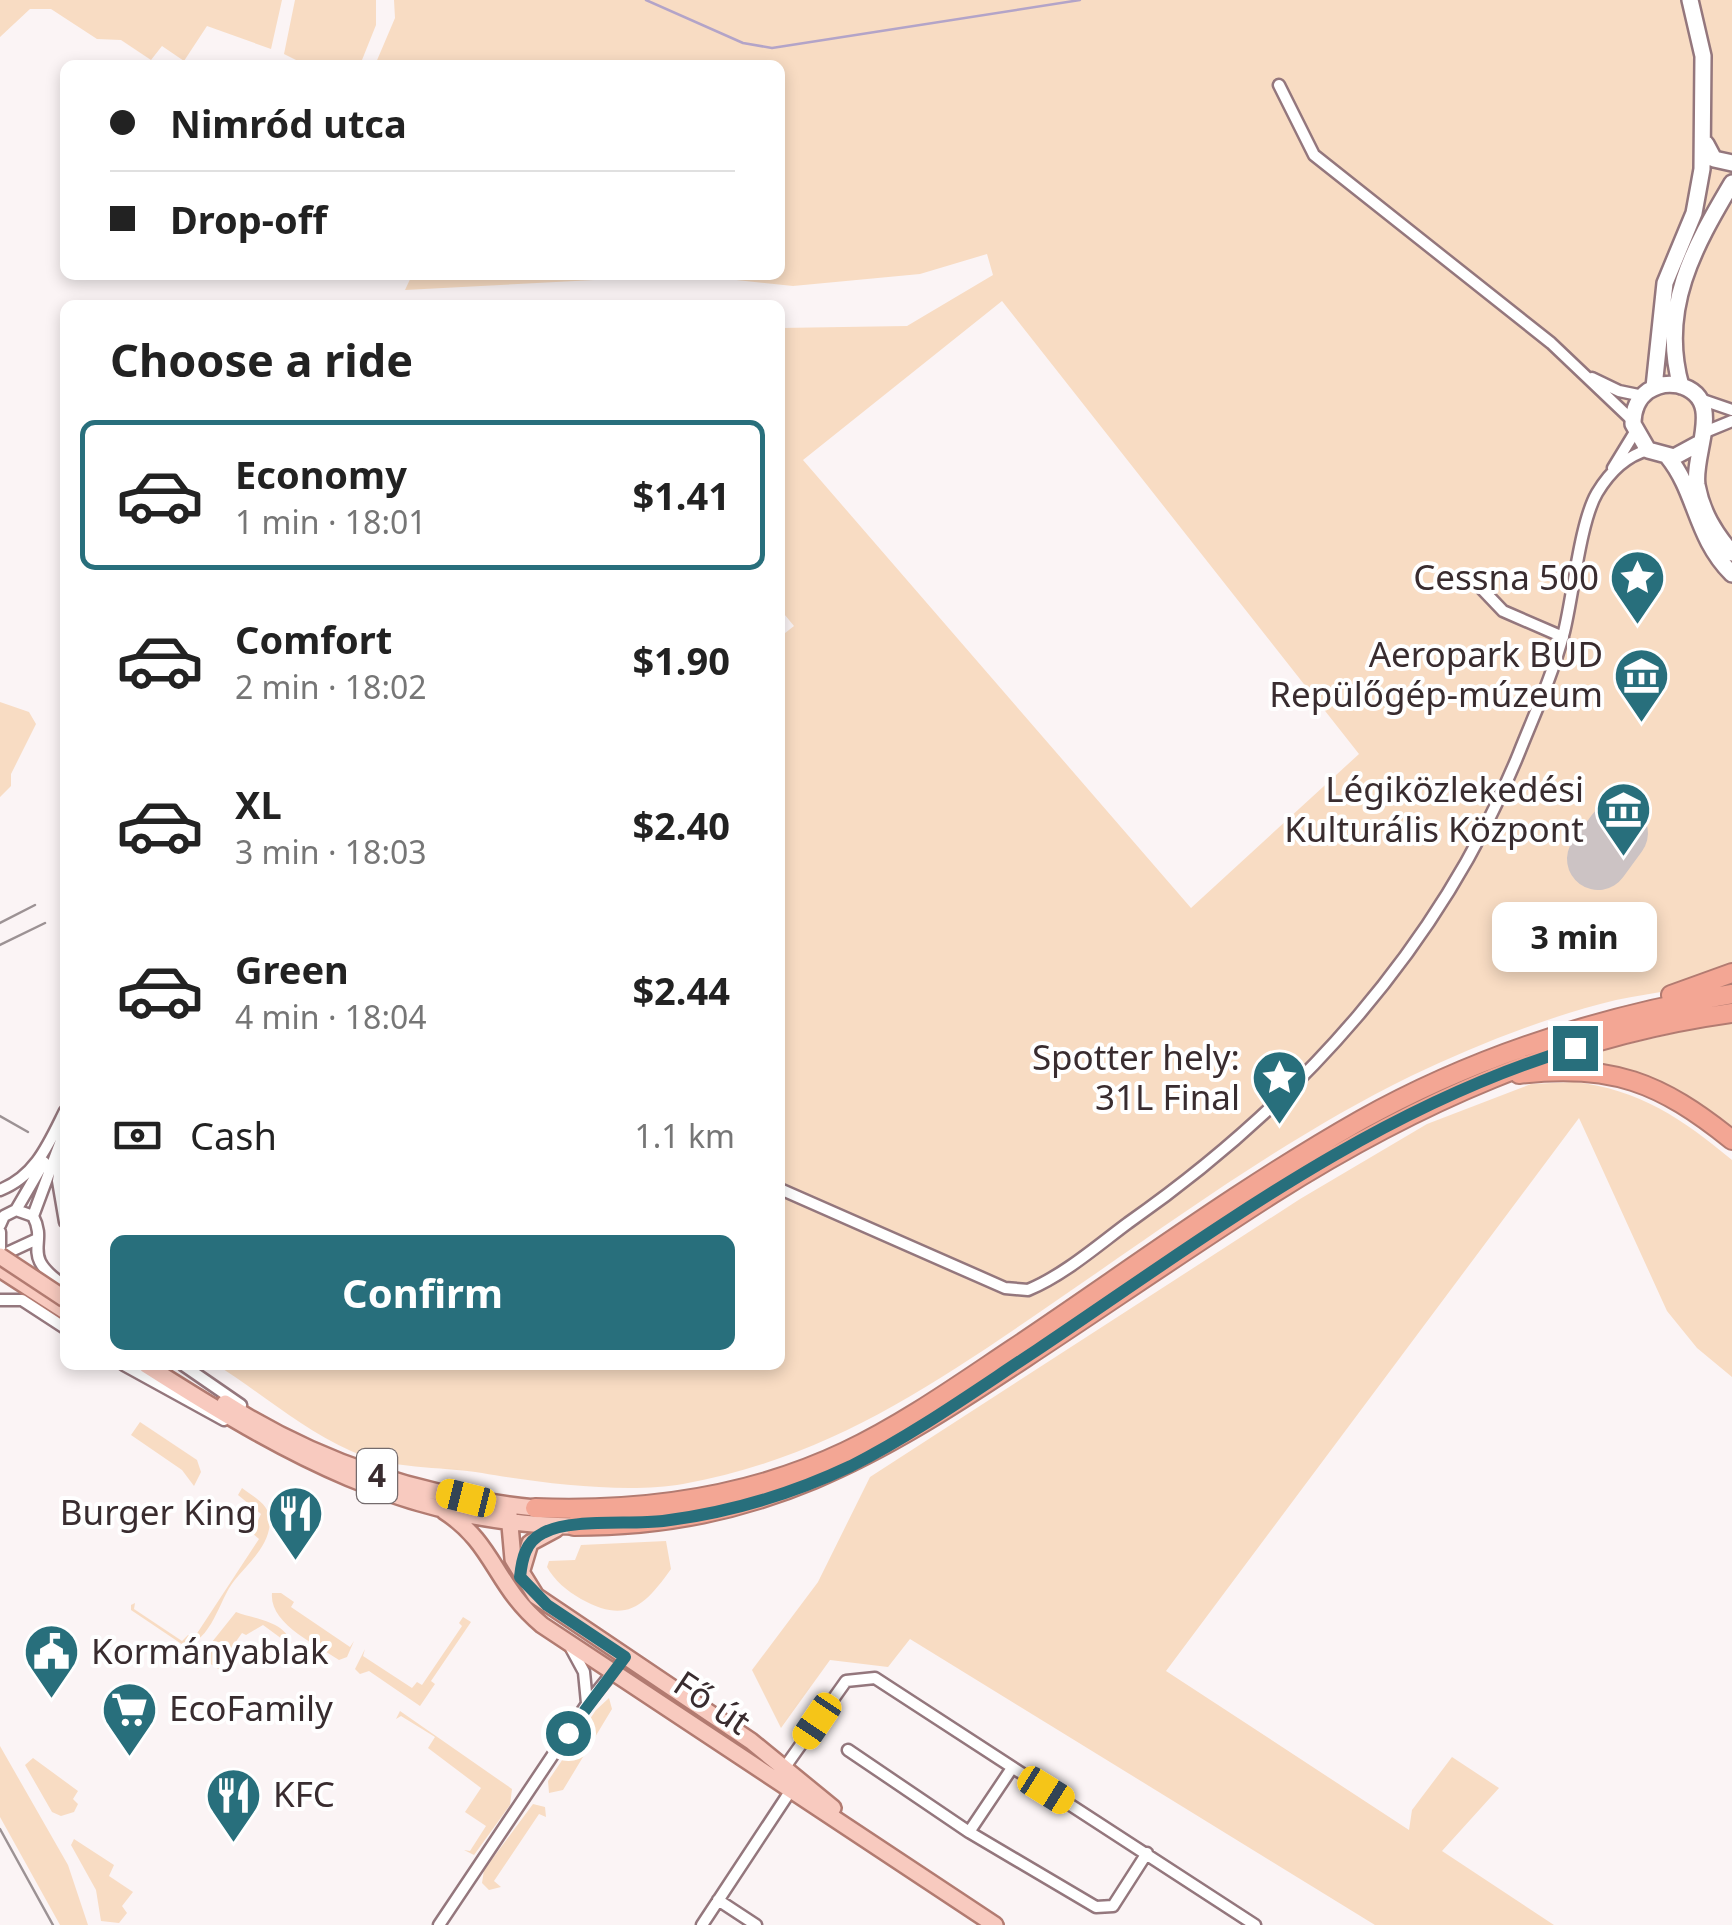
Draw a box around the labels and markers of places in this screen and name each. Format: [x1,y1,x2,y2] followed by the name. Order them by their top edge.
[1608,548,1668,627] place icon: Cessna 500
[1413,553,1599,600] place label: Cessna 500
[1269,630,1603,717] place label: Aeropark BUD Repülőgép-múzeum
[1612,645,1672,724] museum icon: Aeropark BUD Repülőgép-múzeum
[1284,765,1584,852] place label: Légiközlekedési Kulturális Központ
[1593,780,1653,859] museum icon: Légiközlekedési Kulturális Központ
[1032,1033,1240,1120] place label: Spotter hely: 31L Final
[1249,1048,1309,1127] place icon: Spotter hely: 31L Final
[266,1483,326,1562] restaurant icon: Burger King
[60,1488,257,1535] place label: Burger King
[22,1622,82,1701] public building icon: Kormányablak
[91,1627,329,1674] place label: Kormányablak
[100,1679,160,1758] supermarket icon: EcoFamily
[169,1684,333,1731] place label: EcoFamily
[204,1765,264,1844] restaurant icon: KFC
[273,1770,335,1817] place label: KFC

